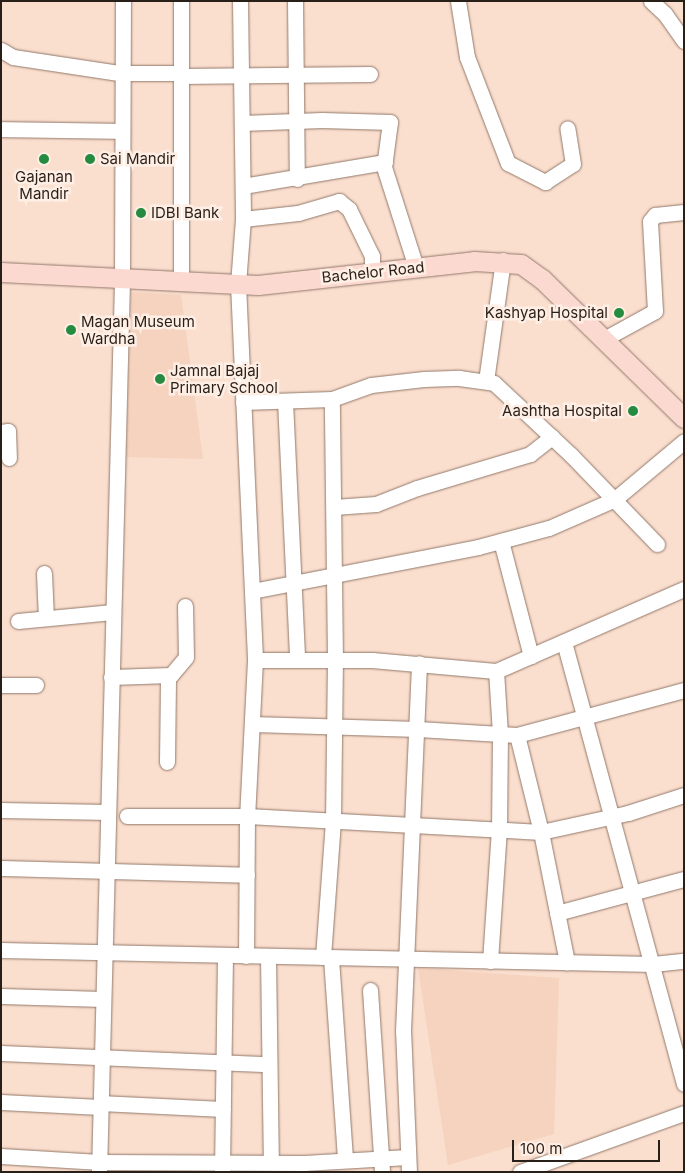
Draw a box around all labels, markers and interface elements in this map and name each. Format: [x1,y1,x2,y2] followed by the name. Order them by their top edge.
[100,150,175,168] place label: Sai Mandir
[38,153,50,165] marker: Gajanan Mandir
[84,153,96,165] marker: Sai Mandir
[15,167,73,202] place label: Gajanan Mandir
[151,204,219,222] place label: IDBI Bank
[135,207,147,219] marker: IDBI Bank
[321,258,425,286] street label: Bachelor Road
[485,304,608,322] place label: Kashyap Hospital
[612,306,626,320] marker: Kashyap Hospital
[81,312,195,347] place label: Magan Museum Wardha
[65,324,77,336] marker: Magan Museum Wardha
[170,361,278,396] place label: Jamnal Bajaj Primary School
[154,373,166,385] marker: Jamnal Bajaj Primary School
[502,402,622,420] place label: Aashtha Hospital
[626,404,640,418] marker: Aashtha Hospital
[515,1130,662,1162] scale bar
[520,1139,562,1158] text: 100 m

